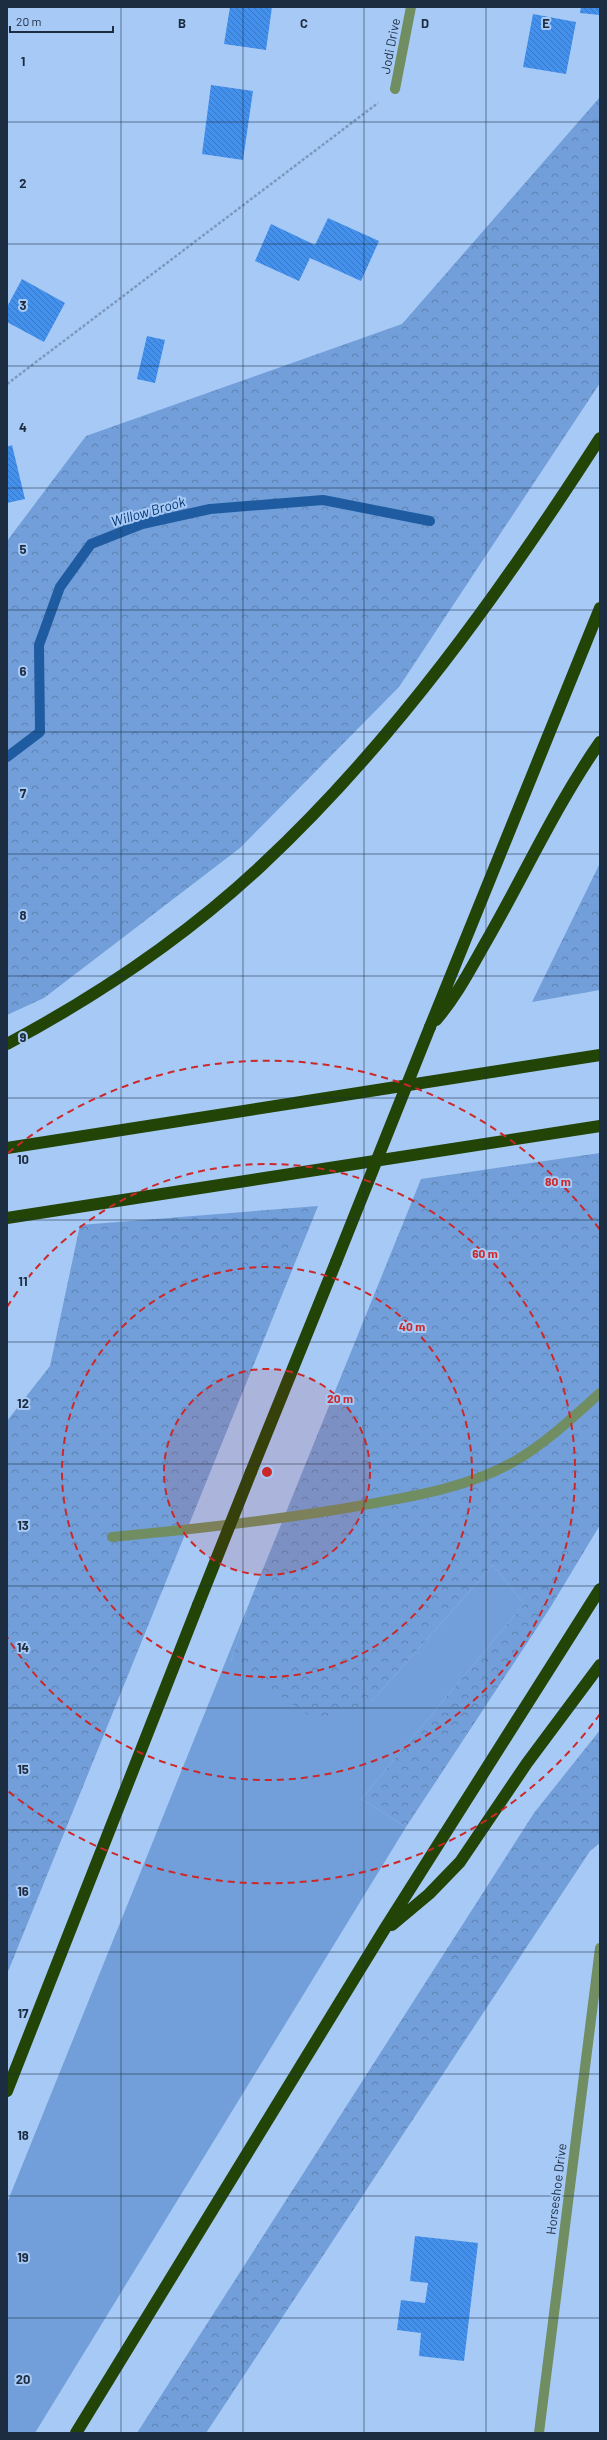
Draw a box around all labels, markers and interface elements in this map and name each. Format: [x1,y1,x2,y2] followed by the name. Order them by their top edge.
[10,8,113,34] scale bar
[16,14,42,28] text: 20 m
[178,15,186,31] text: B
[300,15,308,31] text: C
[421,15,429,31] text: D
[542,15,550,31] text: E
[377,17,403,75] street label: Jodi Drive
[21,53,25,69] text: 1
[19,175,27,191] text: 2
[19,297,27,313] text: 3
[19,419,27,435] text: 4
[109,492,187,530] water label: Willow Brook
[19,541,27,557] text: 5
[20,663,27,679] text: 6
[20,785,27,801] text: 7
[19,907,27,923] text: 8
[20,1029,27,1045] text: 9
[17,1151,29,1167] text: 10
[545,1174,571,1188] text: 80 m
[472,1246,498,1260] text: 60 m
[18,1273,28,1289] text: 11
[399,1319,425,1333] text: 40 m
[327,1391,353,1405] text: 20 m
[17,1395,29,1411] text: 12
[260,1465,274,1479] centre of rings
[17,1517,29,1533] text: 13
[17,1639,29,1655] text: 14
[17,1761,29,1777] text: 15
[17,1883,29,1899] text: 16
[17,2005,29,2021] text: 17
[17,2127,29,2143] text: 18
[542,2142,570,2236] street label: Horseshoe Drive
[17,2249,29,2265] text: 19
[16,2371,30,2387] text: 20

